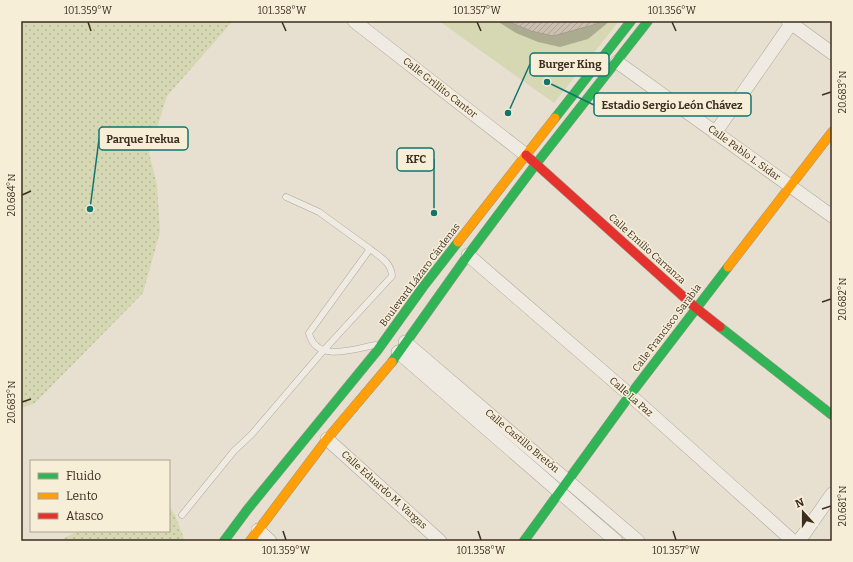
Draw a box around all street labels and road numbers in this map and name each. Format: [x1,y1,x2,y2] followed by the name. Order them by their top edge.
[400,55,480,121] street label: Calle Grillito Cantor
[705,123,783,184] street label: Calle Pablo L. Sidar
[606,211,688,287] street label: Calle Emilio Carranza
[377,221,463,329] street label: Boulevard Lázaro Cárdenas
[630,281,704,374] street label: Calle Francisco Sarabia
[607,375,655,419] street label: Calle La Paz
[483,407,562,476] street label: Calle Castillo Bretón
[339,448,429,532] street label: Calle Eduardo M. Vargas

